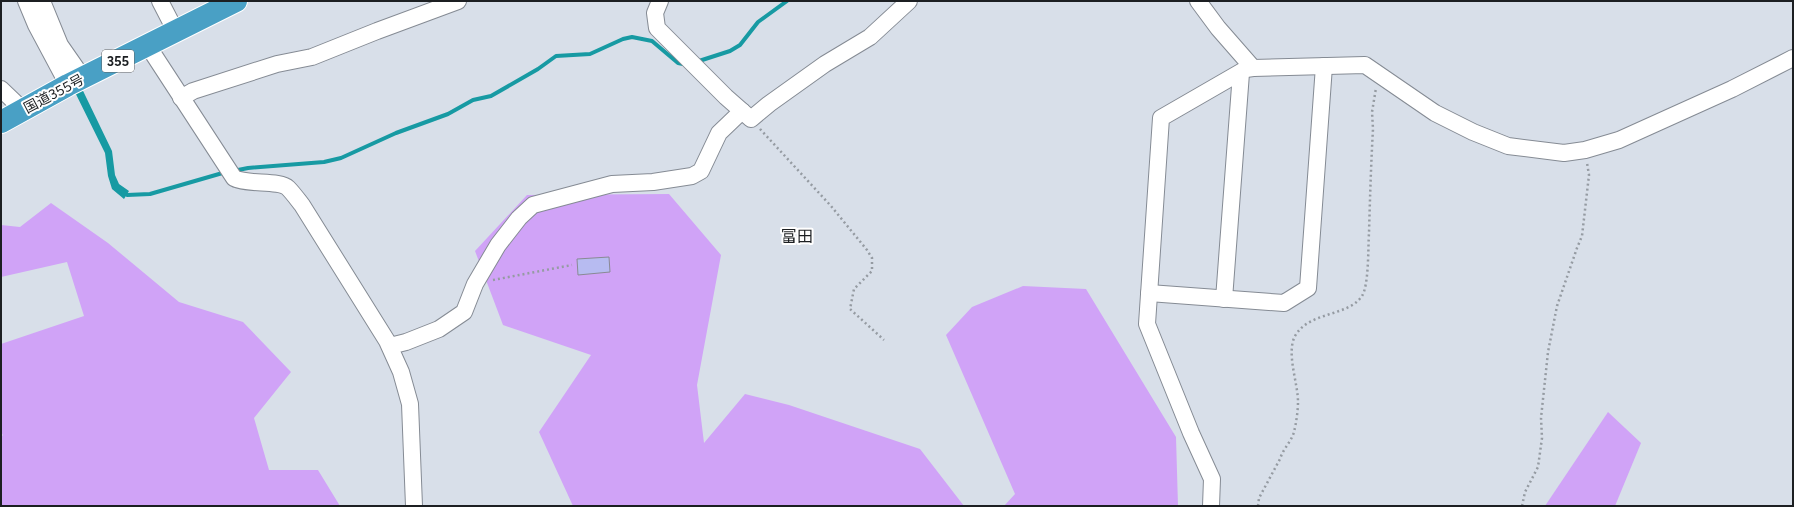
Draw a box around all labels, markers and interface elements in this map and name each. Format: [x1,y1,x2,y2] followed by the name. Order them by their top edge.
[102,50,134,72] road number: 355
[21,71,87,117] street label: 国道355号
[781,227,813,246] district label: 富田

